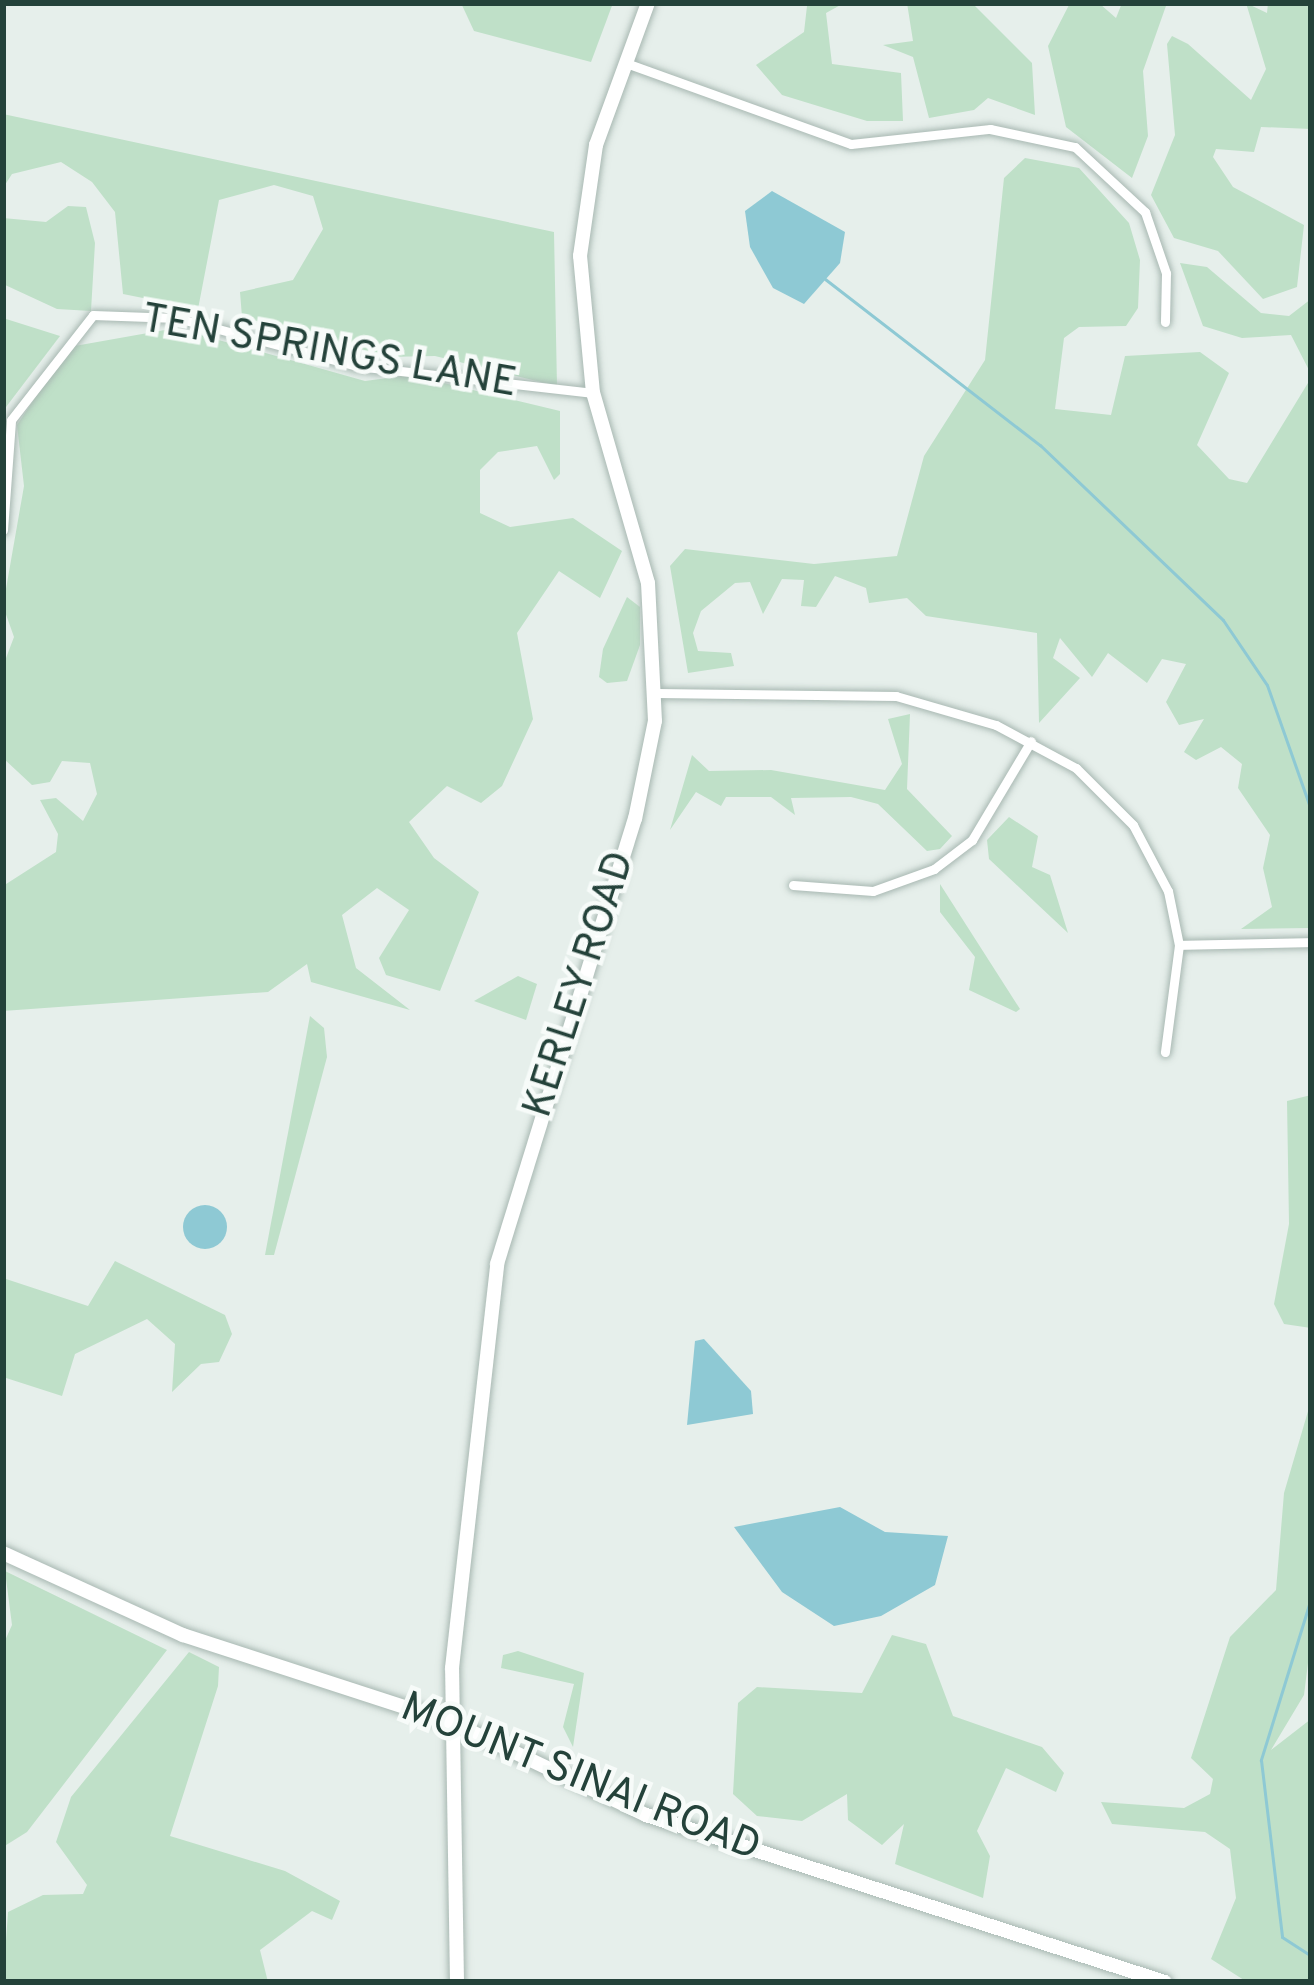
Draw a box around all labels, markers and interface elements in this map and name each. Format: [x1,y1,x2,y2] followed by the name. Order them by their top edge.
[138,295,520,411] street label: TEN SPRINGS LANE
[514,845,648,1125] street label: KERLEY ROAD
[392,1683,768,1875] street label: MOUNT SINAI ROAD

